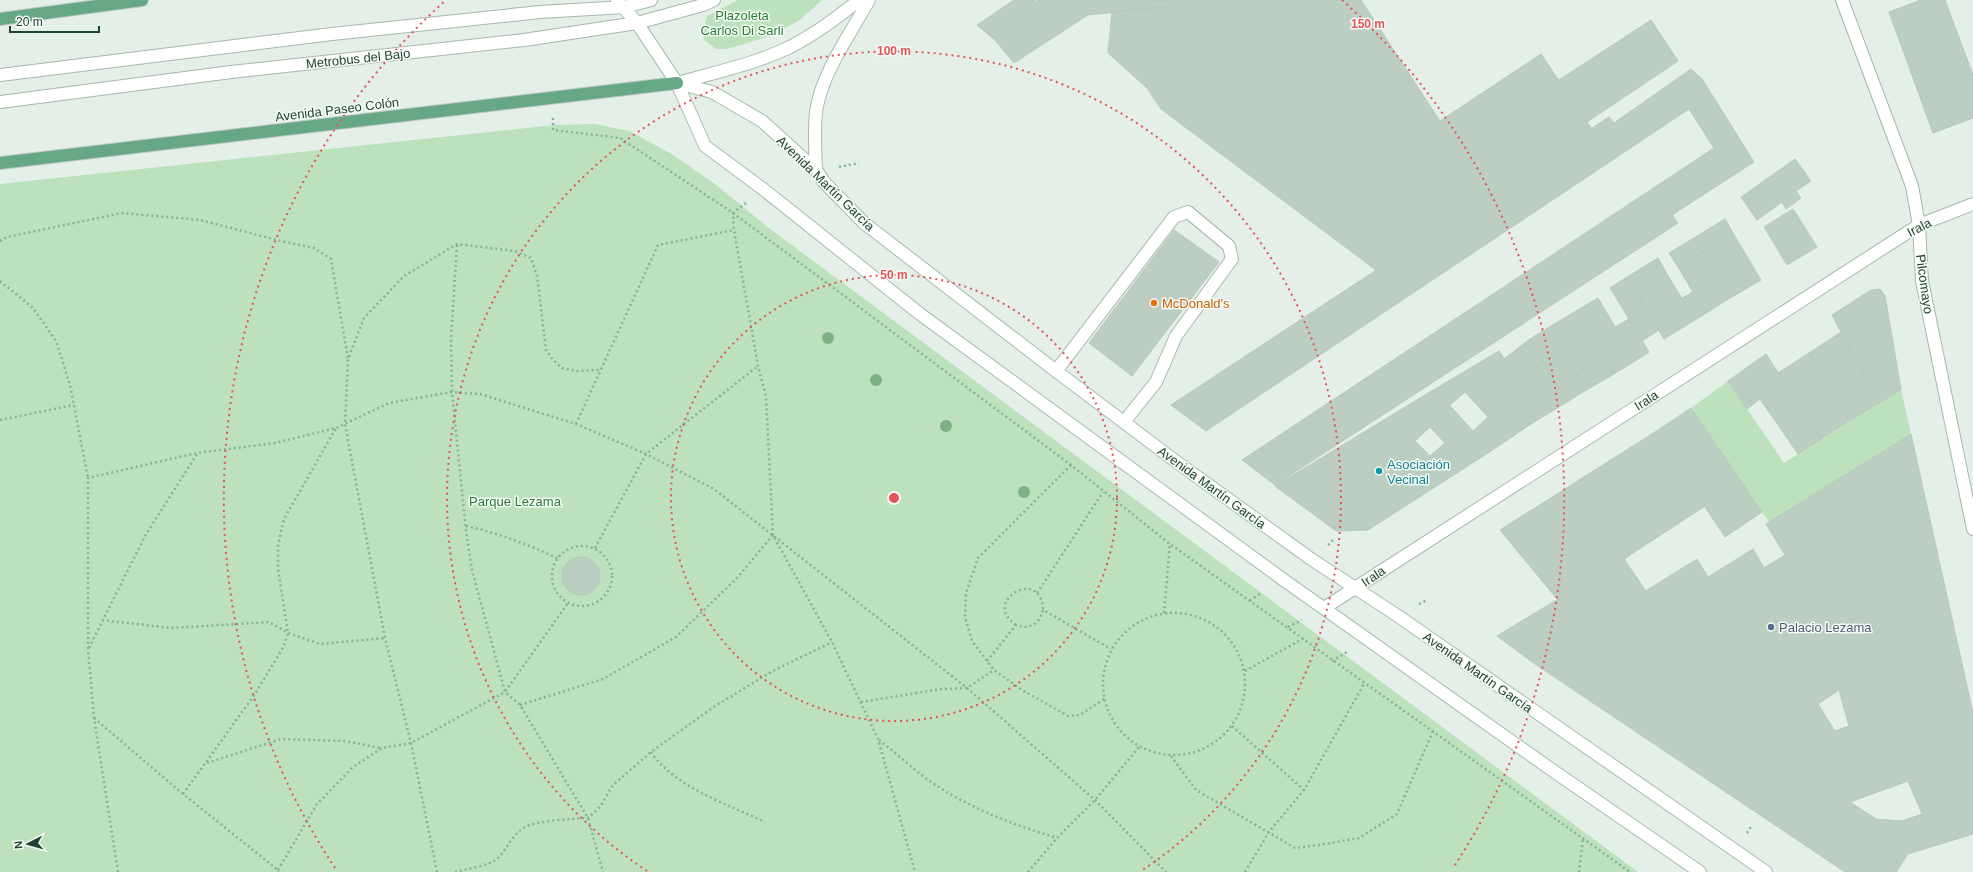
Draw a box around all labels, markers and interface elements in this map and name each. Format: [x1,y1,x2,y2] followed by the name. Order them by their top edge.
[10,8,99,34] scale bar
[700,8,784,38] park label: Plazoleta Carlos Di Sarli
[16,15,43,29] text: 20 m
[1351,17,1385,31] text: 150 m
[877,44,911,58] text: 100 m
[305,46,411,71] street label: Metrobus del Bajo
[274,94,400,125] street label: Avenida Paseo Colón
[774,133,878,234] street label: Avenida Martín García
[1905,215,1935,240] street label: Irala
[1913,253,1936,315] street label: Pilcomayo
[880,268,908,282] text: 50 m
[1162,296,1230,311] place label: McDonald's
[1149,298,1159,308] marker: McDonald's
[1632,387,1662,414] street label: Irala
[1155,443,1269,532] street label: Avenida Martín García
[1387,457,1450,487] place label: Asociación Vecinal
[1374,466,1384,476] marker: Asociación Vecinal
[887,491,901,505] centre of rings
[469,494,562,509] park label: Parque Lezama
[1359,563,1389,590] street label: Irala
[1779,620,1872,635] place label: Palacio Lezama
[1766,622,1776,632] marker: Palacio Lezama
[1420,629,1536,716] street label: Avenida Martín García
[8,824,48,864] north arrow
[12,840,24,850] text: N

